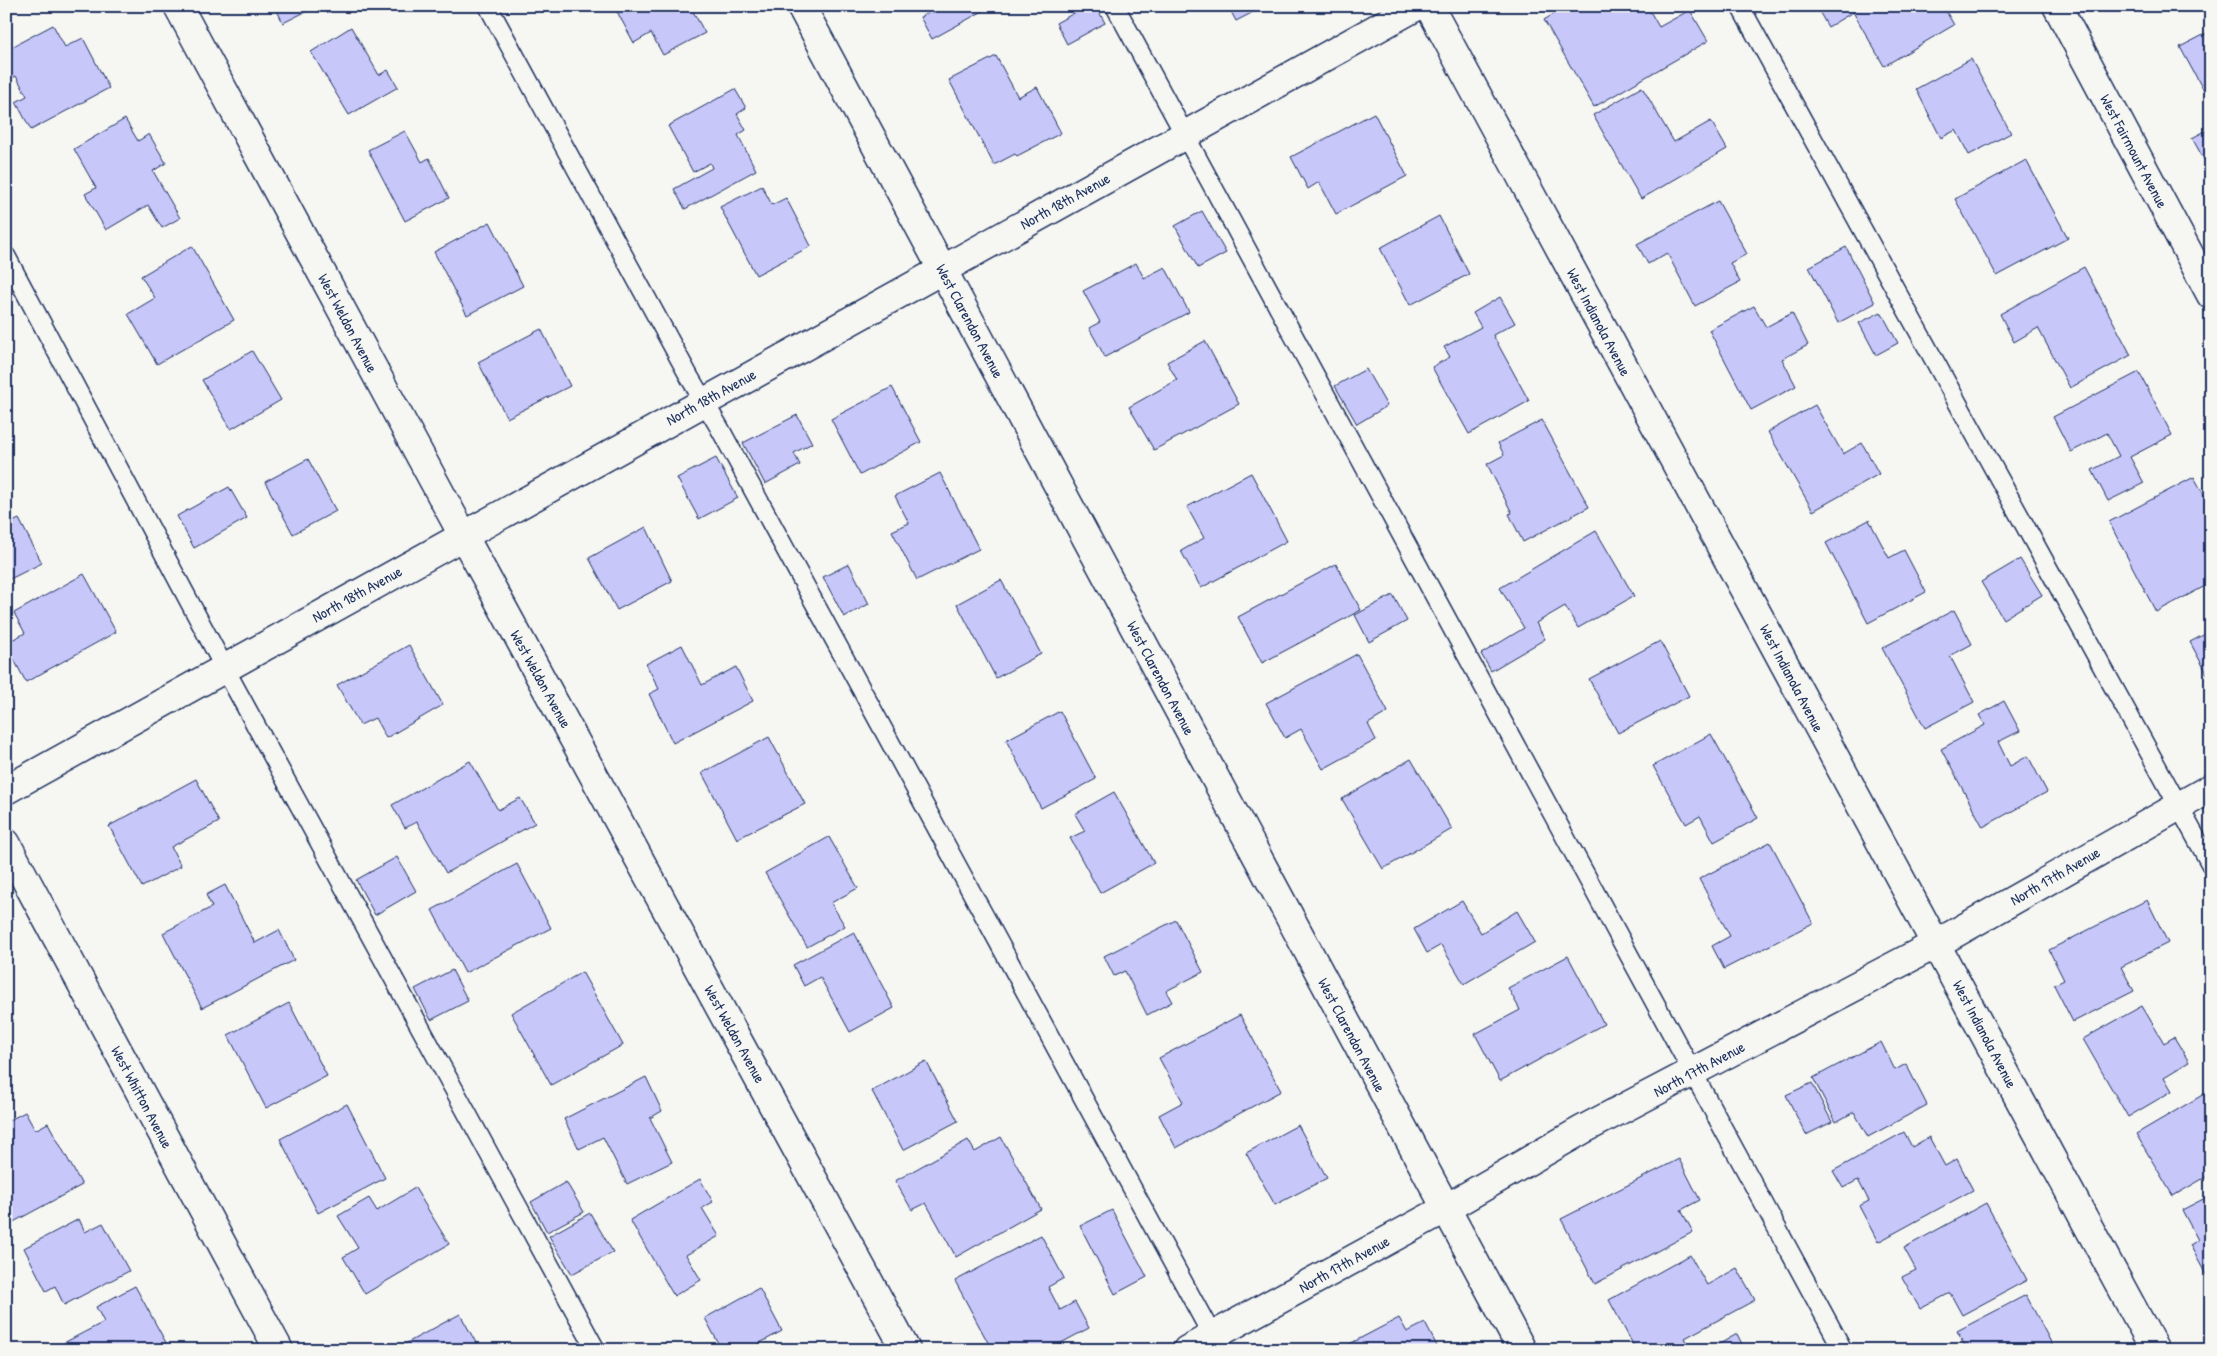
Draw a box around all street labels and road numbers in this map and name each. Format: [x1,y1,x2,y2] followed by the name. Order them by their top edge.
[2095,90,2173,212] street label: West Fairmount Avenue
[1016,168,1114,234] street label: North 18th Avenue
[931,260,1009,382] street label: West Clarendon Avenue
[1562,264,1636,380] street label: West Indianola Avenue
[313,270,383,376] street label: West Weldon Avenue
[662,364,760,430] street label: North 18th Avenue
[308,561,406,627] street label: North 18th Avenue
[1122,617,1200,739] street label: West Clarendon Avenue
[1755,620,1829,736] street label: West Indianola Avenue
[505,626,577,732] street label: West Weldon Avenue
[2006,842,2104,910] street label: North 17th Avenue
[1313,974,1391,1096] street label: West Clarendon Avenue
[1948,976,2022,1092] street label: West Indianola Avenue
[699,981,771,1087] street label: West Weldon Avenue
[1650,1036,1748,1102] street label: North 17th Avenue
[106,1042,178,1152] street label: West Whitton Avenue
[1295,1230,1393,1298] street label: North 17th Avenue

